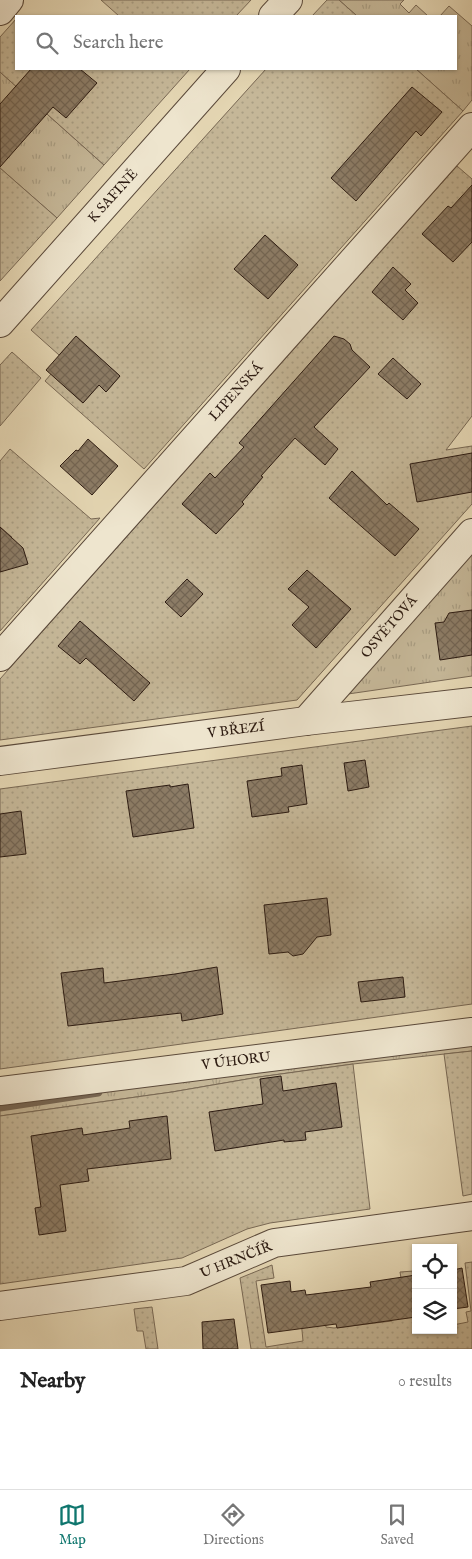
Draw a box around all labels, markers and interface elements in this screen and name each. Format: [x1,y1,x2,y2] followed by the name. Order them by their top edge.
[15,15,457,70] search box
[33,29,61,57] icon: search
[73,31,164,55] text: Search here
[83,164,142,227] street label: K SAFINĚ
[204,358,267,425] street label: LIPENSKÁ
[356,591,421,662] street label: OSVĚTOVÁ
[205,716,267,743] street label: V BŘEZÍ
[199,1047,272,1074] street label: V ÚHORU
[197,1236,275,1283] street label: U HRNČÍŘ
[412,1244,457,1334] map controls
[412,1244,457,1289] button: locate
[412,1289,457,1334] button: layers
[20,1368,85,1395] text: Nearby
[398,1372,452,1392] text: 0 results
[58,1501,86,1549] tab: Map
[203,1501,264,1549] tab: Directions
[381,1501,414,1549] tab: Saved

